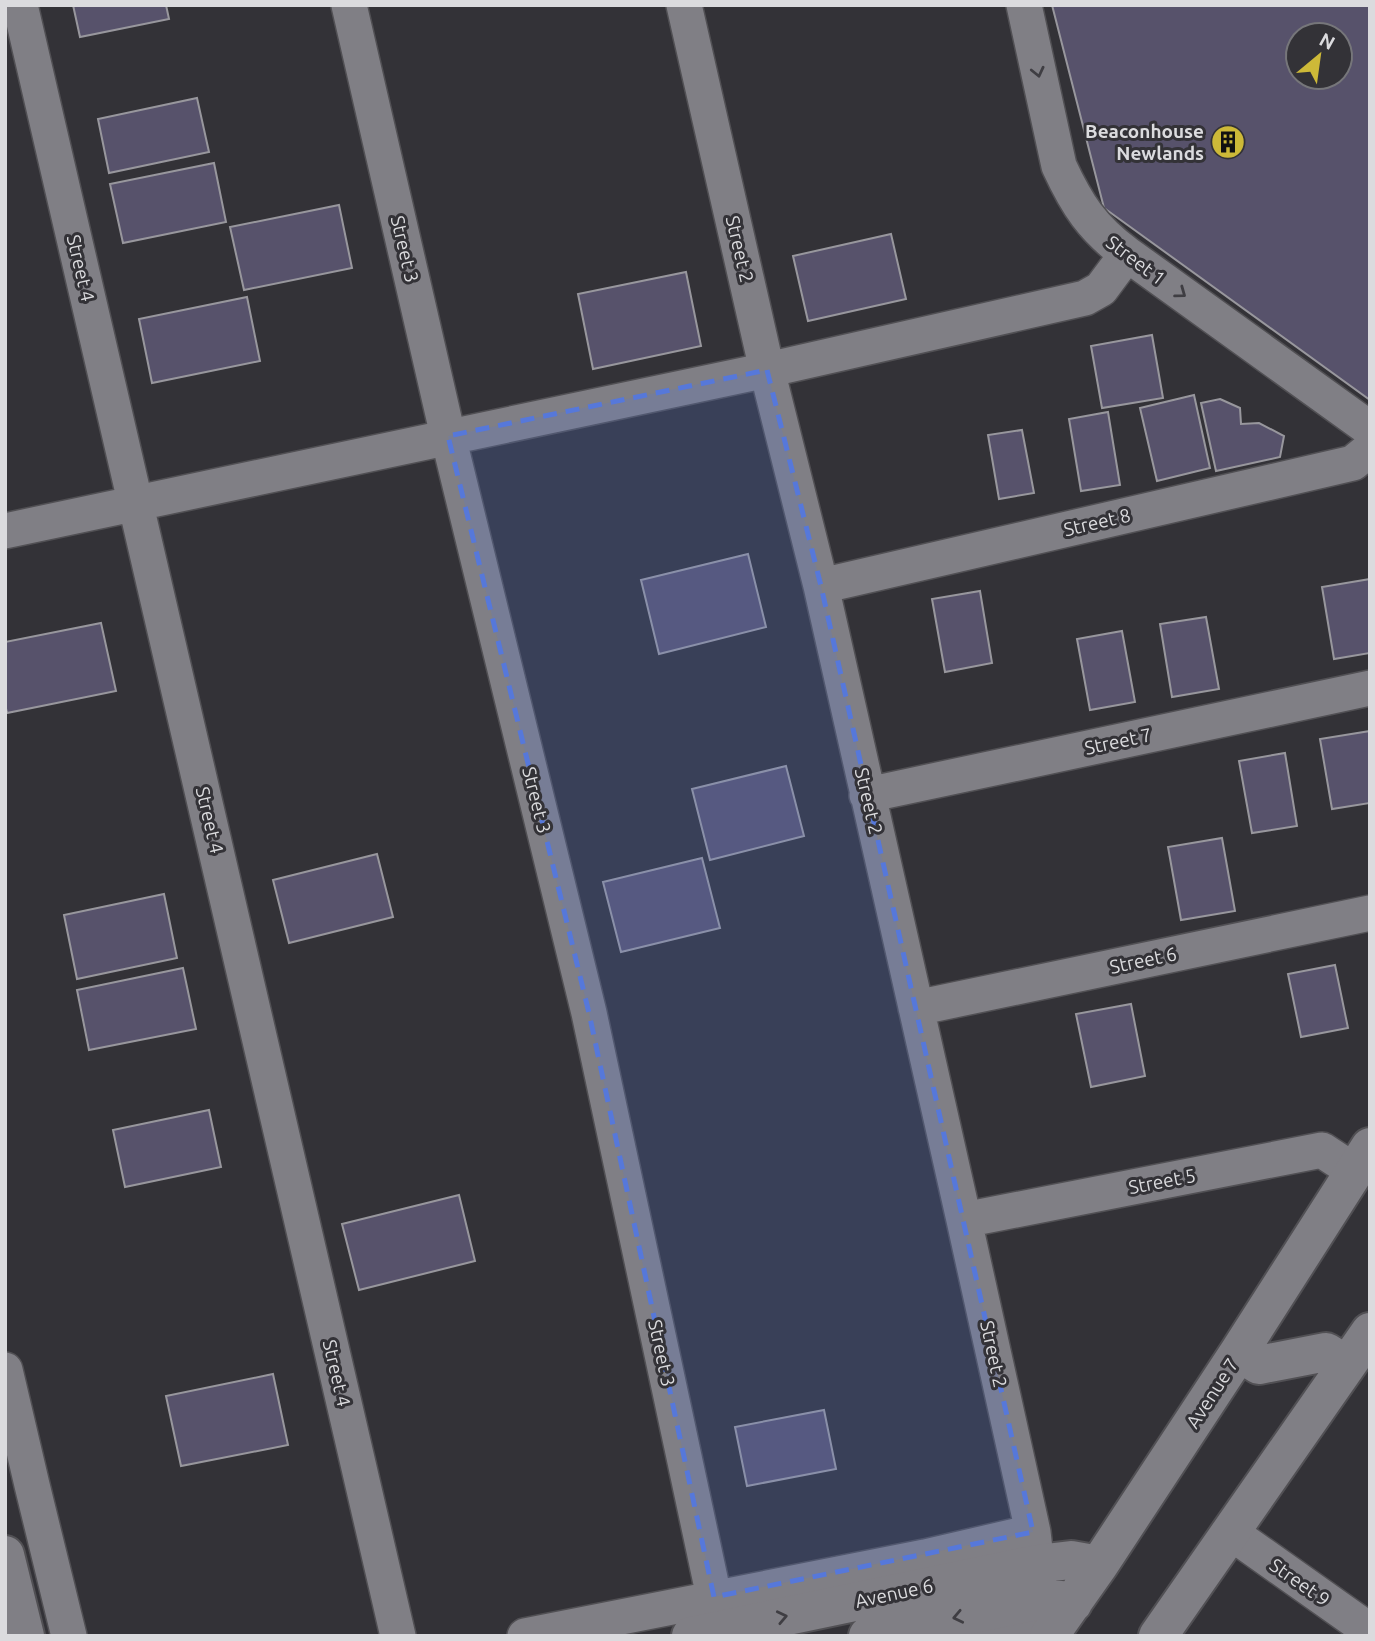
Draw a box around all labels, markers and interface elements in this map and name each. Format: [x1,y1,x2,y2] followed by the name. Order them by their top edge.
[1284,21,1354,91] north arrow
[1316,28,1339,54] text: N
[1030,66,1045,78] one-way arrow
[1085,120,1204,164] place label: Beaconhouse Newlands
[1209,123,1247,161] building icon: Beaconhouse Newlands
[387,213,423,285] street label: Street 3
[722,213,758,285] street label: Street 2
[1102,231,1170,289] street label: Street 1
[63,232,99,304] street label: Street 4
[1174,285,1186,298] one-way arrow
[1061,504,1133,540] street label: Street 8
[1082,723,1154,759] street label: Street 7
[518,764,556,836] street label: Street 3
[851,765,887,837] street label: Street 2
[192,784,228,856] street label: Street 4
[1107,942,1179,978] street label: Street 6
[1126,1164,1198,1198] street label: Street 5
[644,1317,680,1389] street label: Street 3
[976,1318,1012,1390] street label: Street 2
[319,1337,355,1409] street label: Street 4
[1181,1354,1243,1432] street label: Avenue 7
[1266,1553,1334,1611] street label: Street 9
[853,1574,935,1612] street label: Avenue 6
[952,1608,964,1623] one-way arrow
[776,1610,788,1625] one-way arrow

